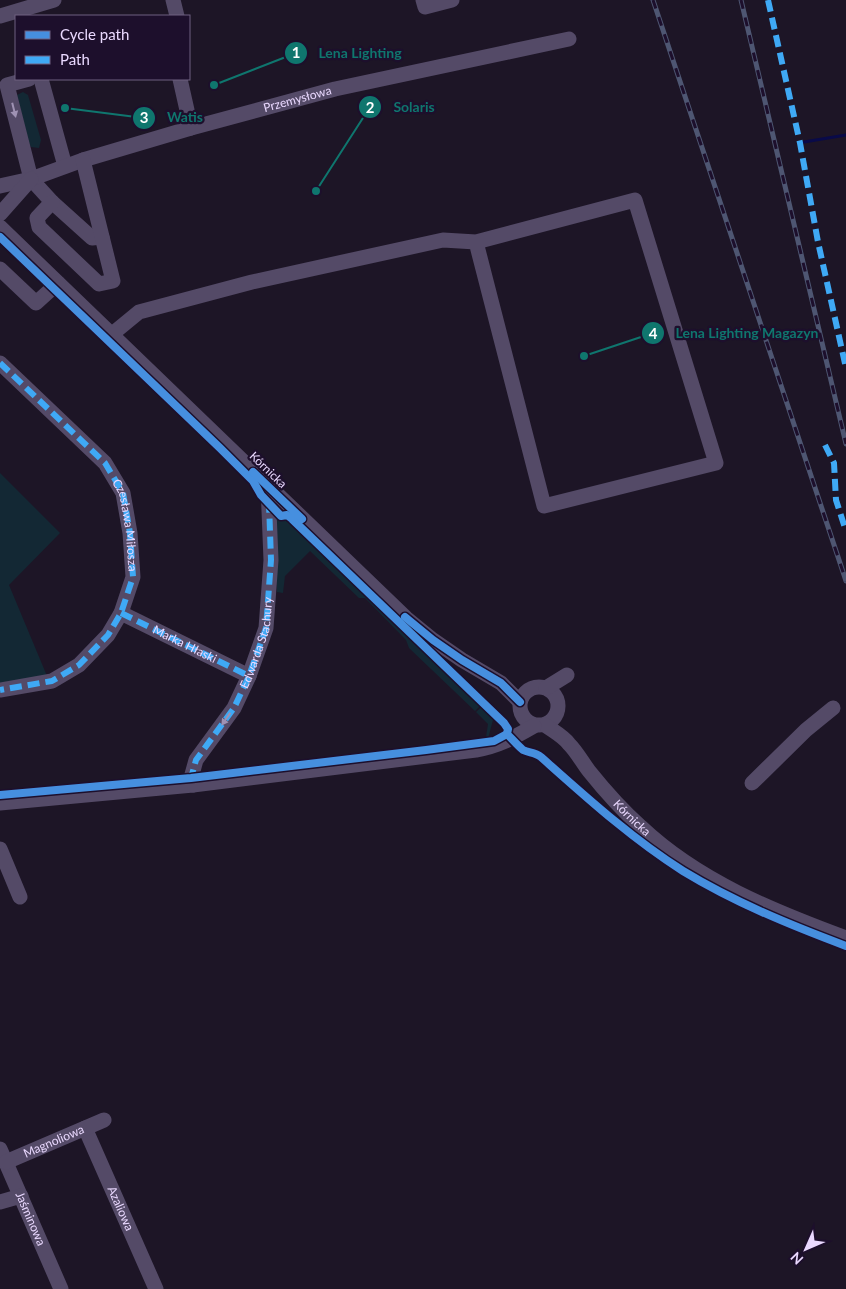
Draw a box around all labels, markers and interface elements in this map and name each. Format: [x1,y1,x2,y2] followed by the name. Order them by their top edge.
[15,15,190,80] legend
[60,25,129,43] text: Cycle path
[284,38,412,67] callout: Lena Lighting
[292,43,300,61] text: 1
[318,44,402,61] text: Lena Lighting
[60,50,90,68] text: Path
[262,82,333,115] street label: Przemysłowa
[358,93,444,122] callout: Solaris
[366,98,375,116] text: 2
[393,98,435,115] text: Solaris
[10,103,18,118] one-way arrow
[132,103,213,132] callout: Watis
[140,108,148,126] text: 3
[167,108,203,125] text: Watis
[641,319,829,348] callout: Lena Lighting Magazyn
[649,324,658,342] text: 4
[676,324,819,341] text: Lena Lighting Magazyn
[247,448,290,491] street label: Kórnicka
[109,476,141,572] street label: Czesława Miłosza
[236,596,275,691] street label: Edwarda Stachury
[150,622,219,666] street label: Marka Hłaski
[221,712,231,726] one-way arrow
[610,796,654,839] street label: Kórnicka
[21,1121,86,1161] street label: Magnoliowa
[105,1184,137,1233] street label: Azaliowa
[12,1189,49,1248] street label: Jaśminowa
[781,1224,831,1274] north arrow
[787,1249,806,1268] text: N

